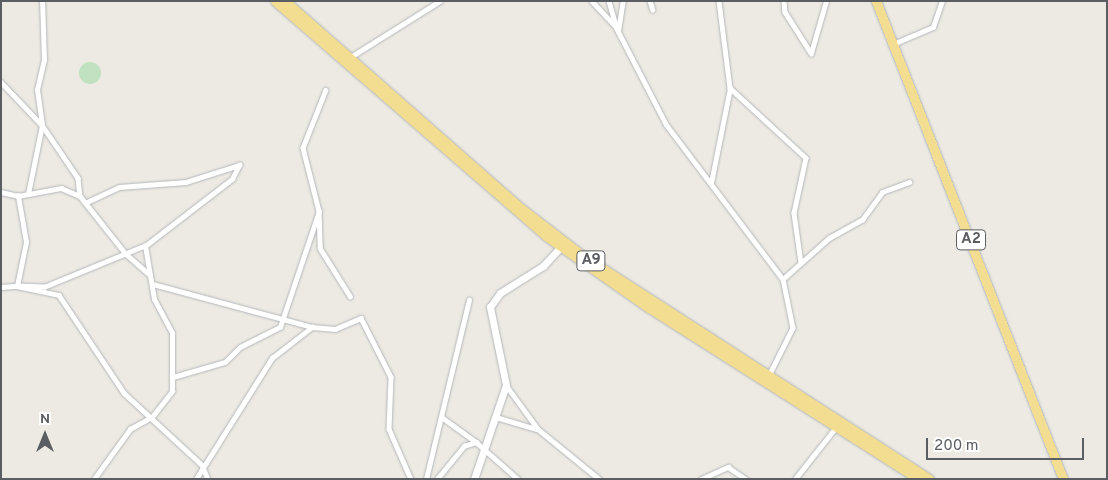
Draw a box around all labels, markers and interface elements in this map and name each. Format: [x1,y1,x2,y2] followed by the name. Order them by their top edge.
[956,228,986,252] road number: A2
[576,248,606,274] road number: A9
[20,410,70,460] north arrow
[40,411,50,428] text: N
[928,428,1086,460] scale bar
[934,437,979,456] text: 200 m

